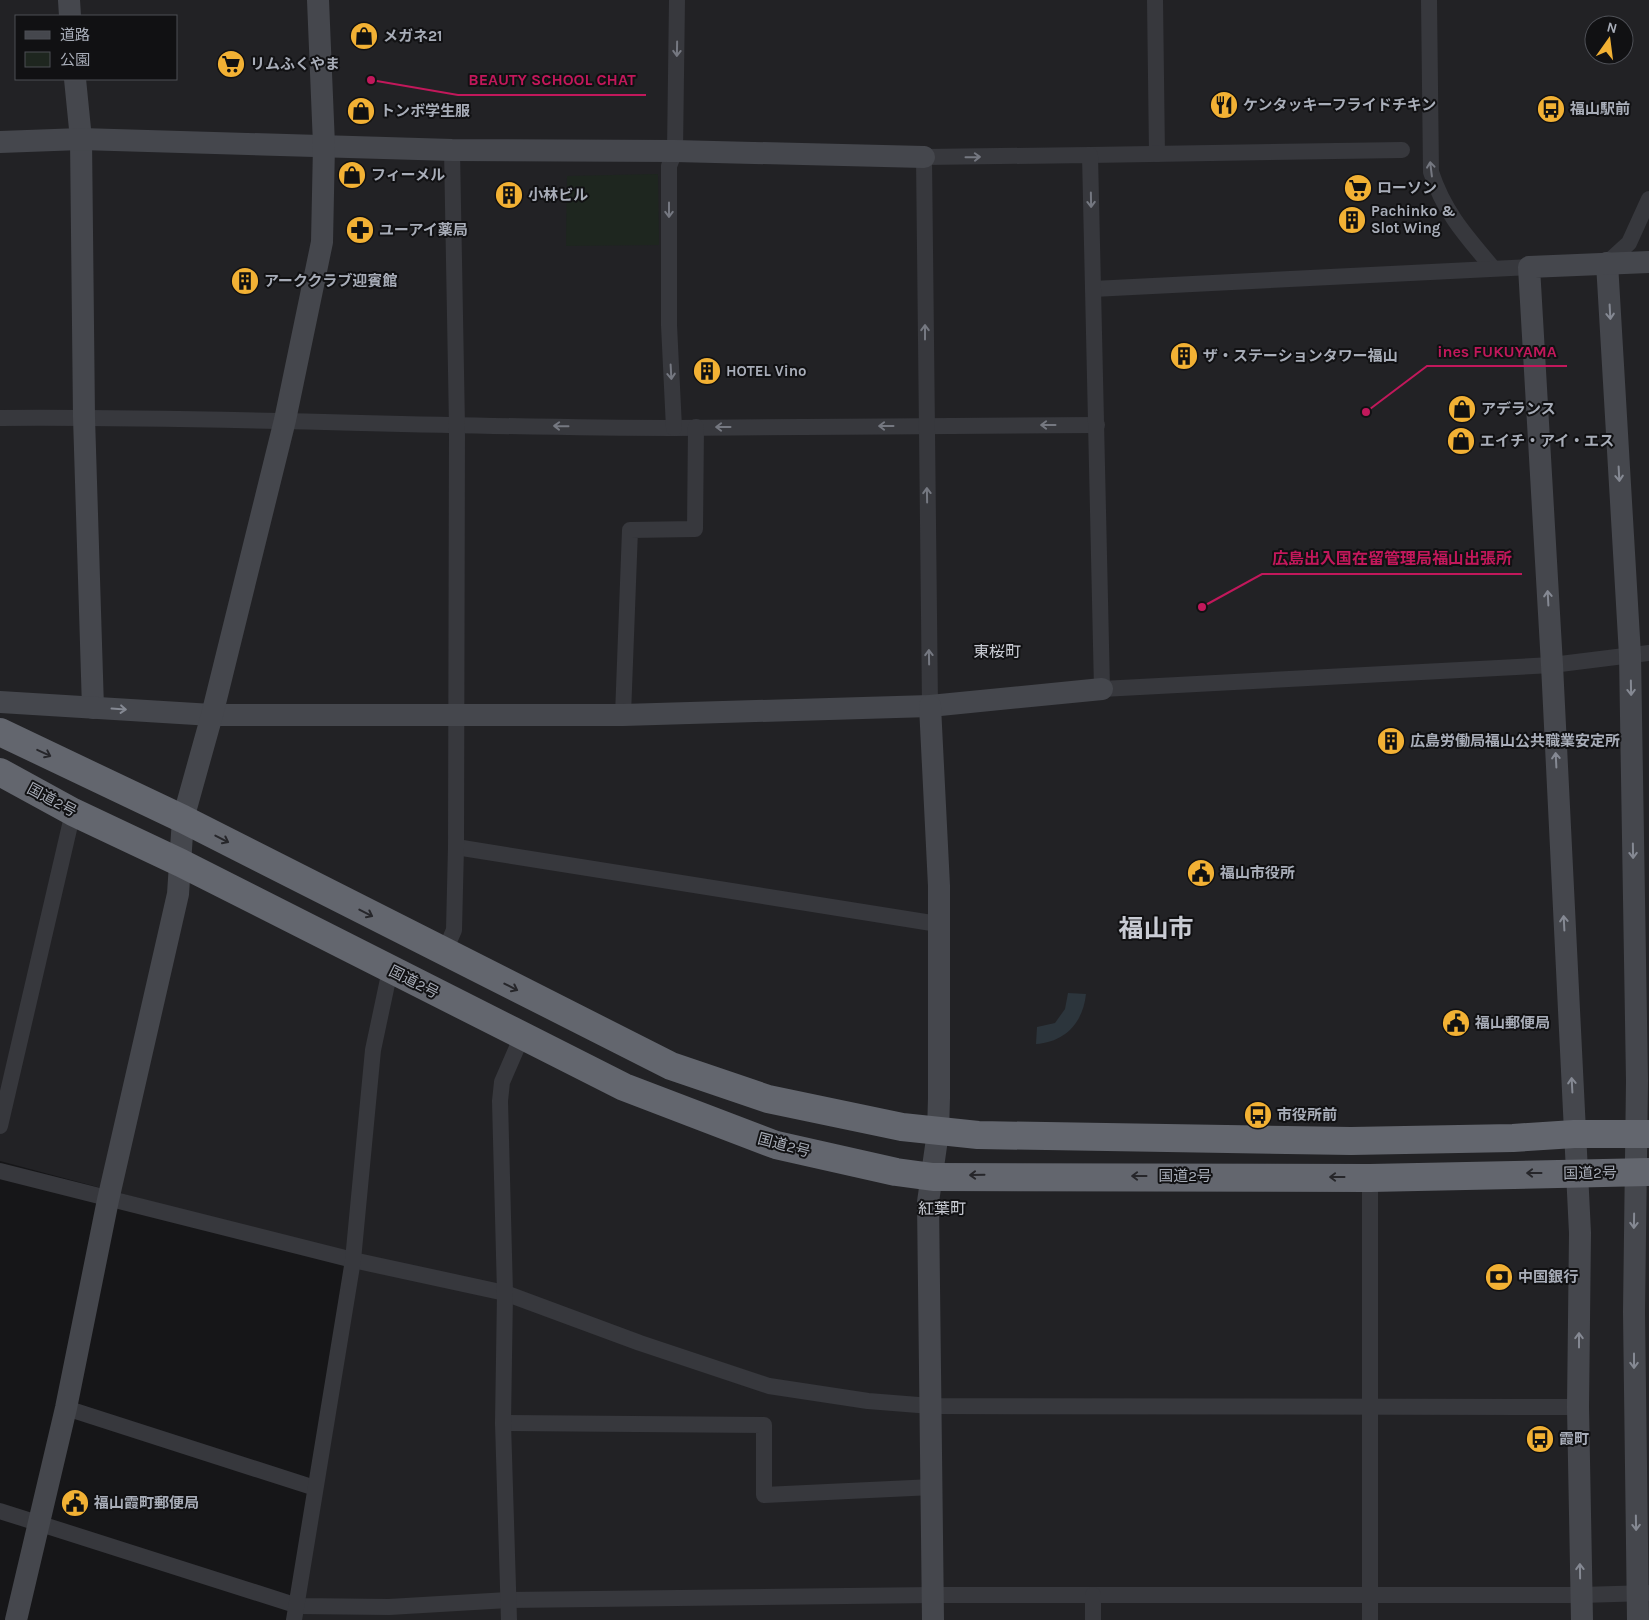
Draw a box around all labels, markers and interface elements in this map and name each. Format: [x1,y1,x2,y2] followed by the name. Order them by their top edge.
[15,15,178,80] legend
[1584,15,1634,65] north arrow
[1605,18,1619,37] text: N
[349,21,379,51] shop icon: メガネ21
[60,26,90,44] text: 道路
[383,27,442,45] place label: メガネ21
[672,40,682,56] one-way arrow
[216,49,246,79] supermarket icon: リムふくやま
[60,51,90,69] text: 公園
[250,55,340,73] place label: リムふくやま
[458,64,646,95] callout: BEAUTY SCHOOL CHAT
[468,70,636,89] text: BEAUTY SCHOOL CHAT
[1209,90,1239,120] restaurant icon: ケンタッキーフライドチキン
[1536,94,1566,124] bus stop icon: 福山駅前
[346,96,376,126] shop icon: トンボ学生服
[1243,96,1436,114] place label: ケンタッキーフライドチキン
[1569,100,1630,118] place label: 福山駅前
[380,102,470,120] place label: トンボ学生服
[964,152,980,161] one-way arrow
[337,160,367,190] shop icon: フィーメル
[1426,161,1436,177] one-way arrow
[371,166,445,184] place label: フィーメル
[1343,173,1373,203] supermarket icon: ローソン
[1377,179,1437,197] place label: ローソン
[494,180,524,210] building icon: 小林ビル
[528,186,588,204] place label: 小林ビル
[1086,192,1096,208] one-way arrow
[664,202,674,218] one-way arrow
[1371,202,1456,237] place label: Pachinko & Slot Wing
[1337,205,1367,235] building icon: Pachinko & Slot Wing
[345,215,375,245] pharmacy icon: ユーアイ薬局
[379,221,468,239] place label: ユーアイ薬局
[230,266,260,296] building icon: アーククラブ迎賓館
[264,272,398,290] place label: アーククラブ迎賓館
[1605,303,1614,319] one-way arrow
[920,325,930,341] one-way arrow
[1427,335,1567,366] callout: ines FUKUYAMA
[1169,341,1199,371] building icon: ザ・ステーションタワー福山
[1437,342,1557,361] text: ines FUKUYAMA
[1203,347,1398,365] place label: ザ・ステーションタワー福山
[692,356,722,386] building icon: HOTEL Vino
[726,362,807,380] place label: HOTEL Vino
[667,364,676,380] one-way arrow
[1447,394,1477,424] shop icon: アデランス
[1481,400,1556,418] place label: アデランス
[1041,420,1057,430] one-way arrow
[553,421,570,431] one-way arrow
[716,422,732,432] one-way arrow
[878,422,894,431] one-way arrow
[1446,426,1476,456] shop icon: エイチ・アイ・エス
[1480,432,1614,450] place label: エイチ・アイ・エス
[1615,466,1624,482] one-way arrow
[922,487,932,504] one-way arrow
[1262,543,1522,574] callout: 広島出入国在留管理局福山出張所
[1272,549,1512,568] text: 広島出入国在留管理局福山出張所
[1544,590,1553,606] one-way arrow
[973,642,1021,661] district label: 東桜町
[924,650,934,666] one-way arrow
[1626,680,1635,696] one-way arrow
[110,705,126,714] one-way arrow
[1376,726,1406,756] building icon: 広島労働局福山公共職業安定所
[1410,732,1620,750] place label: 広島労働局福山公共職業安定所
[36,748,51,758] one-way arrow
[1552,753,1561,769] one-way arrow
[24,779,80,821] street label: 国道2号
[214,835,229,844] one-way arrow
[1628,842,1638,859] one-way arrow
[1186,858,1216,888] public building icon: 福山市役所
[1219,864,1295,882] place label: 福山市役所
[358,909,373,918] one-way arrow
[1118,914,1194,943] district label: 福山市
[1559,915,1569,932] one-way arrow
[386,962,442,1002] street label: 国道2号
[503,983,518,992] one-way arrow
[1441,1008,1471,1038] public building icon: 福山郵便局
[1474,1014,1550,1032] place label: 福山郵便局
[1567,1077,1576,1093] one-way arrow
[1243,1100,1273,1130] bus stop icon: 市役所前
[1277,1106,1337,1124] place label: 市役所前
[756,1129,812,1161] street label: 国道2号
[1563,1164,1617,1182] street label: 国道2号
[1158,1167,1212,1185] street label: 国道2号
[1526,1168,1542,1178] one-way arrow
[969,1170,985,1180] one-way arrow
[1131,1171,1148,1181] one-way arrow
[1329,1172,1345,1182] one-way arrow
[918,1199,966,1218] district label: 紅葉町
[1629,1212,1639,1228] one-way arrow
[1484,1262,1514,1292] bank icon: 中国銀行
[1518,1268,1578,1286] place label: 中国銀行
[1574,1333,1584,1349] one-way arrow
[1629,1352,1639,1368] one-way arrow
[1525,1424,1555,1454] bus stop icon: 霞町
[1559,1430,1589,1448] place label: 霞町
[60,1488,90,1518] public building icon: 福山霞町郵便局
[93,1494,199,1512] place label: 福山霞町郵便局
[1632,1515,1641,1531] one-way arrow
[1576,1564,1585,1580] one-way arrow

